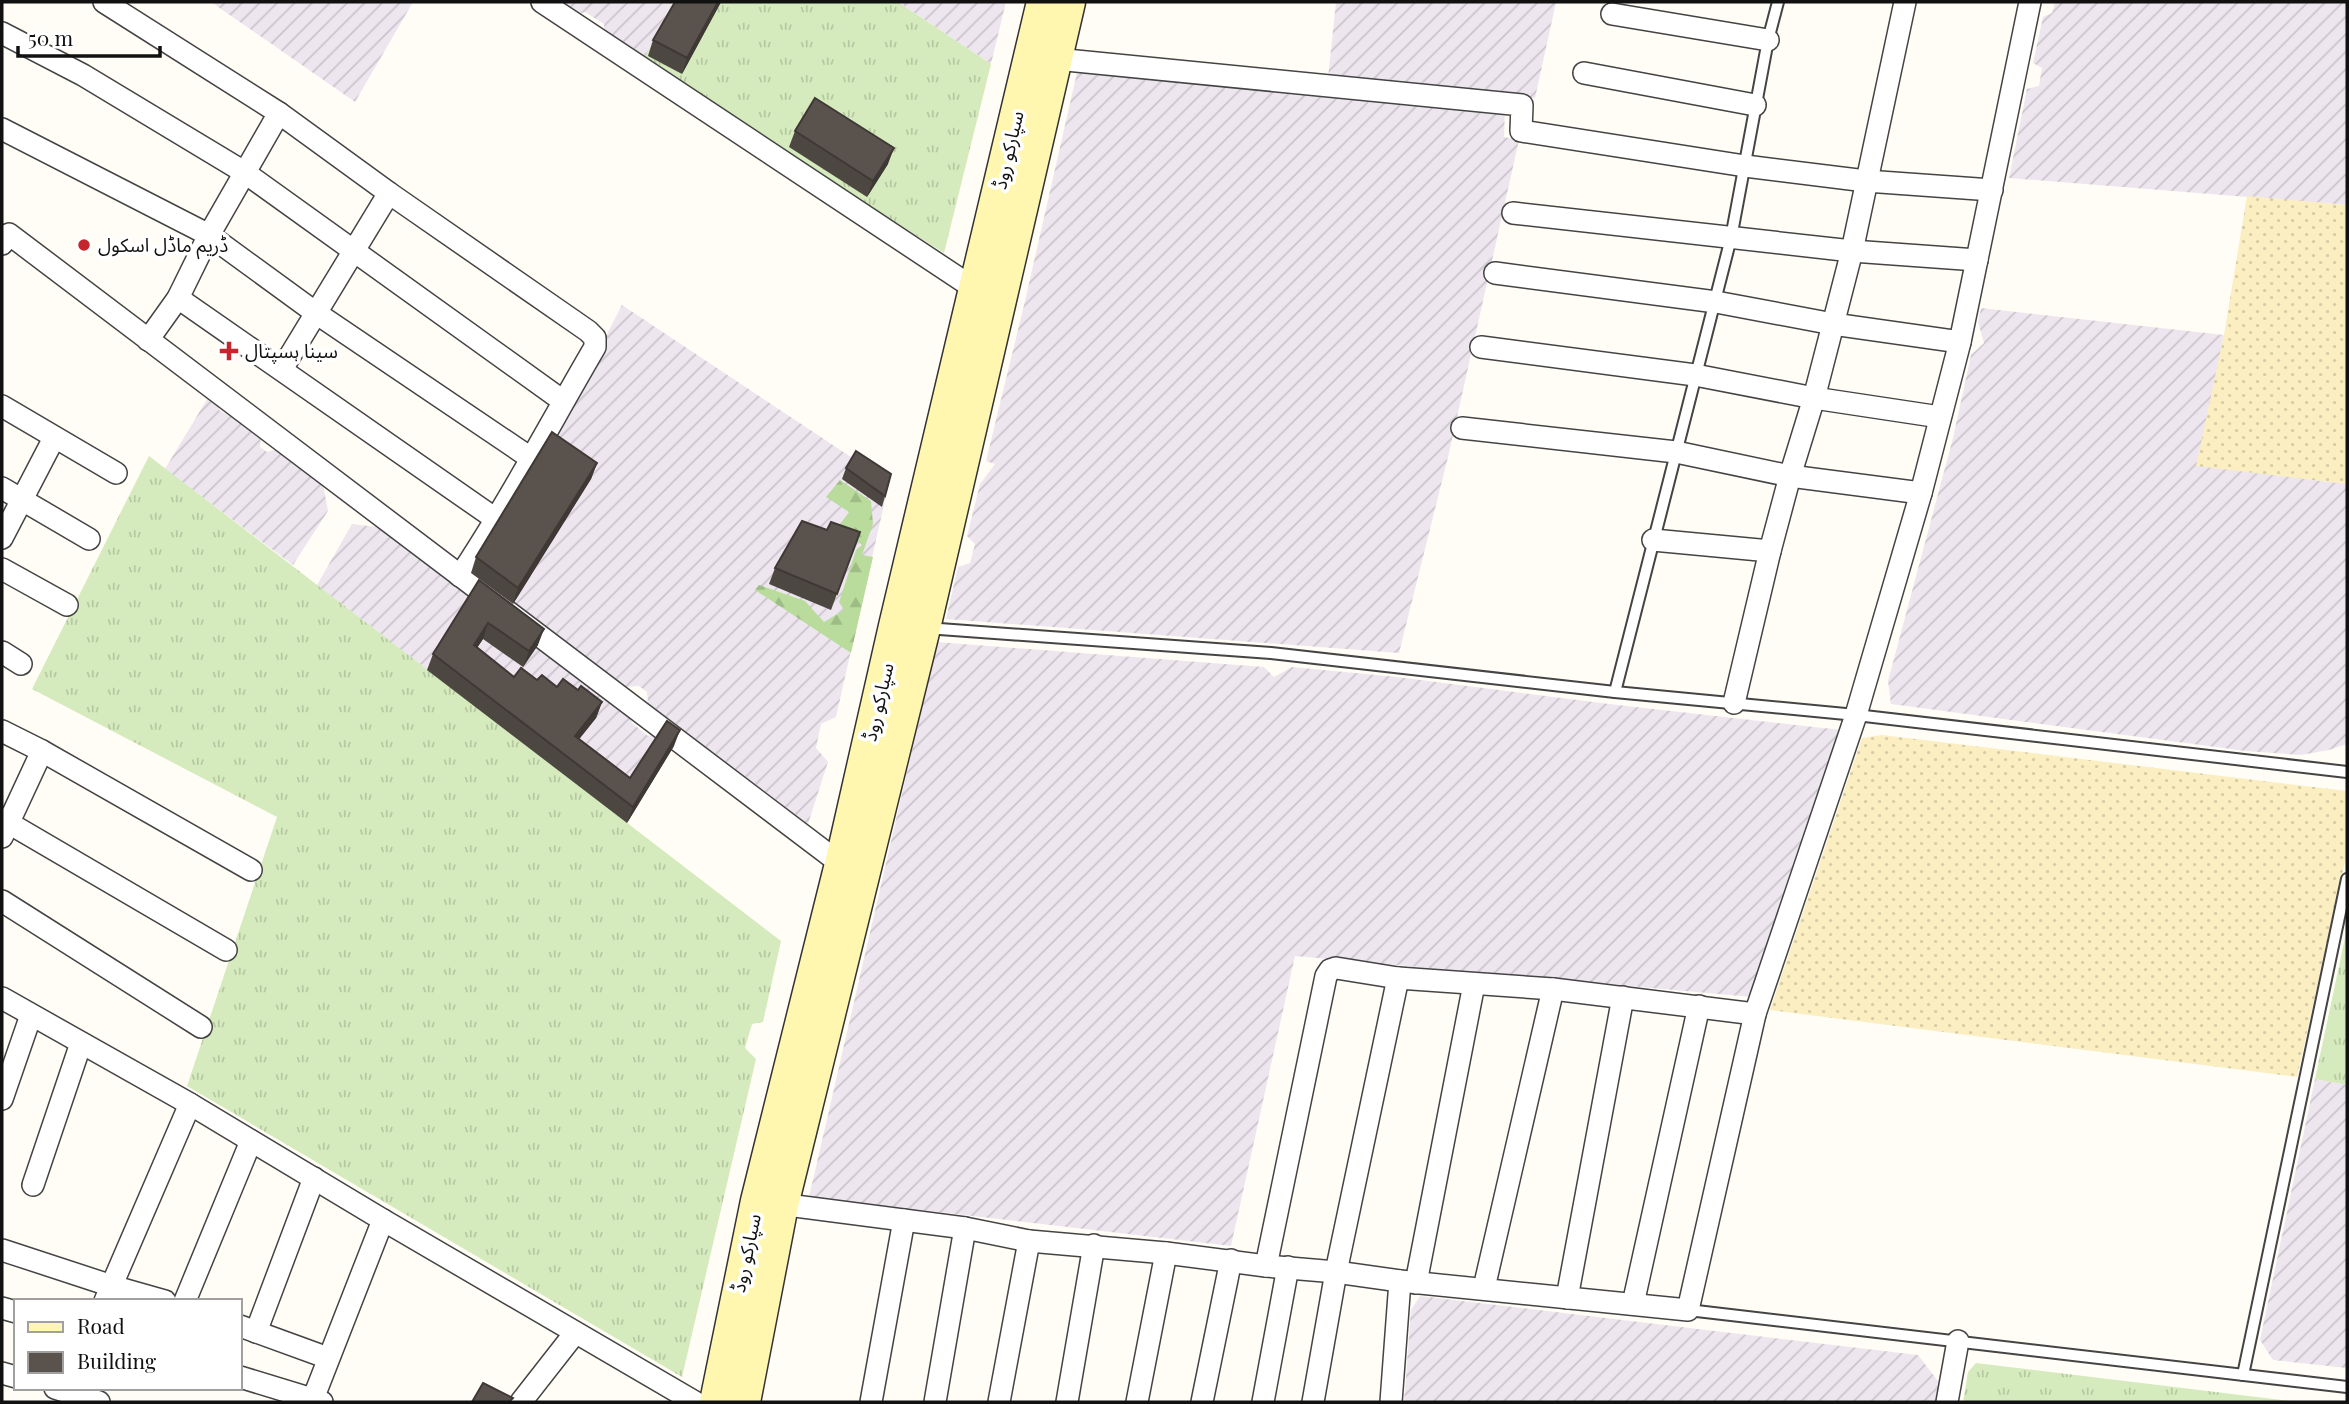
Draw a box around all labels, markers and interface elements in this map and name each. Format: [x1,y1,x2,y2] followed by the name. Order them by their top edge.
[18,14,159,58] scale bar
[28,23,74,51] text: 50 m
[985,108,1030,192] street label: سپارکو روڈ
[98,231,228,260] place label: ڈریم ماڈل اسکول
[76,237,92,253] marker: ڈریم ماڈل اسکول
[245,337,338,364] place label: سینا ہسپتال
[219,341,239,361] marker: سینا ہسپتال
[855,660,900,744] street label: سپارکو روڈ
[724,1211,767,1295] street label: سپارکو روڈ
[14,1299,242,1390] legend
[77,1311,125,1339] text: Road
[77,1346,156,1374] text: Building

